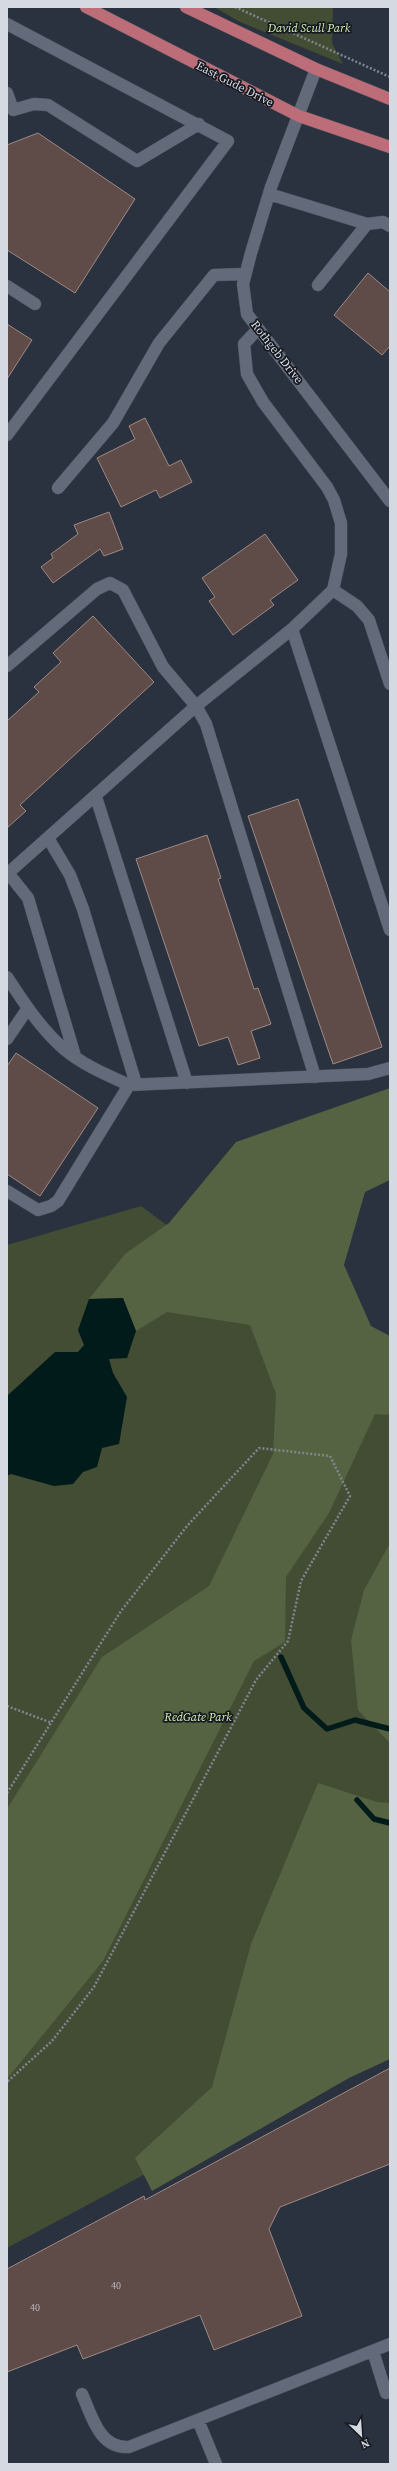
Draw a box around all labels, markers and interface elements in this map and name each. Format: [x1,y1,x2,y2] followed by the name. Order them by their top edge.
[267,20,351,36] park label: David Scull Park
[194,58,276,110] street label: East Gude Drive
[247,317,307,387] street label: Rothgeb Drive
[163,1709,232,1725] park label: RedGate Park
[111,2279,121,2292] house number: 40
[30,2301,40,2314] house number: 40
[341,2415,381,2455] north arrow
[358,2435,372,2452] text: N

